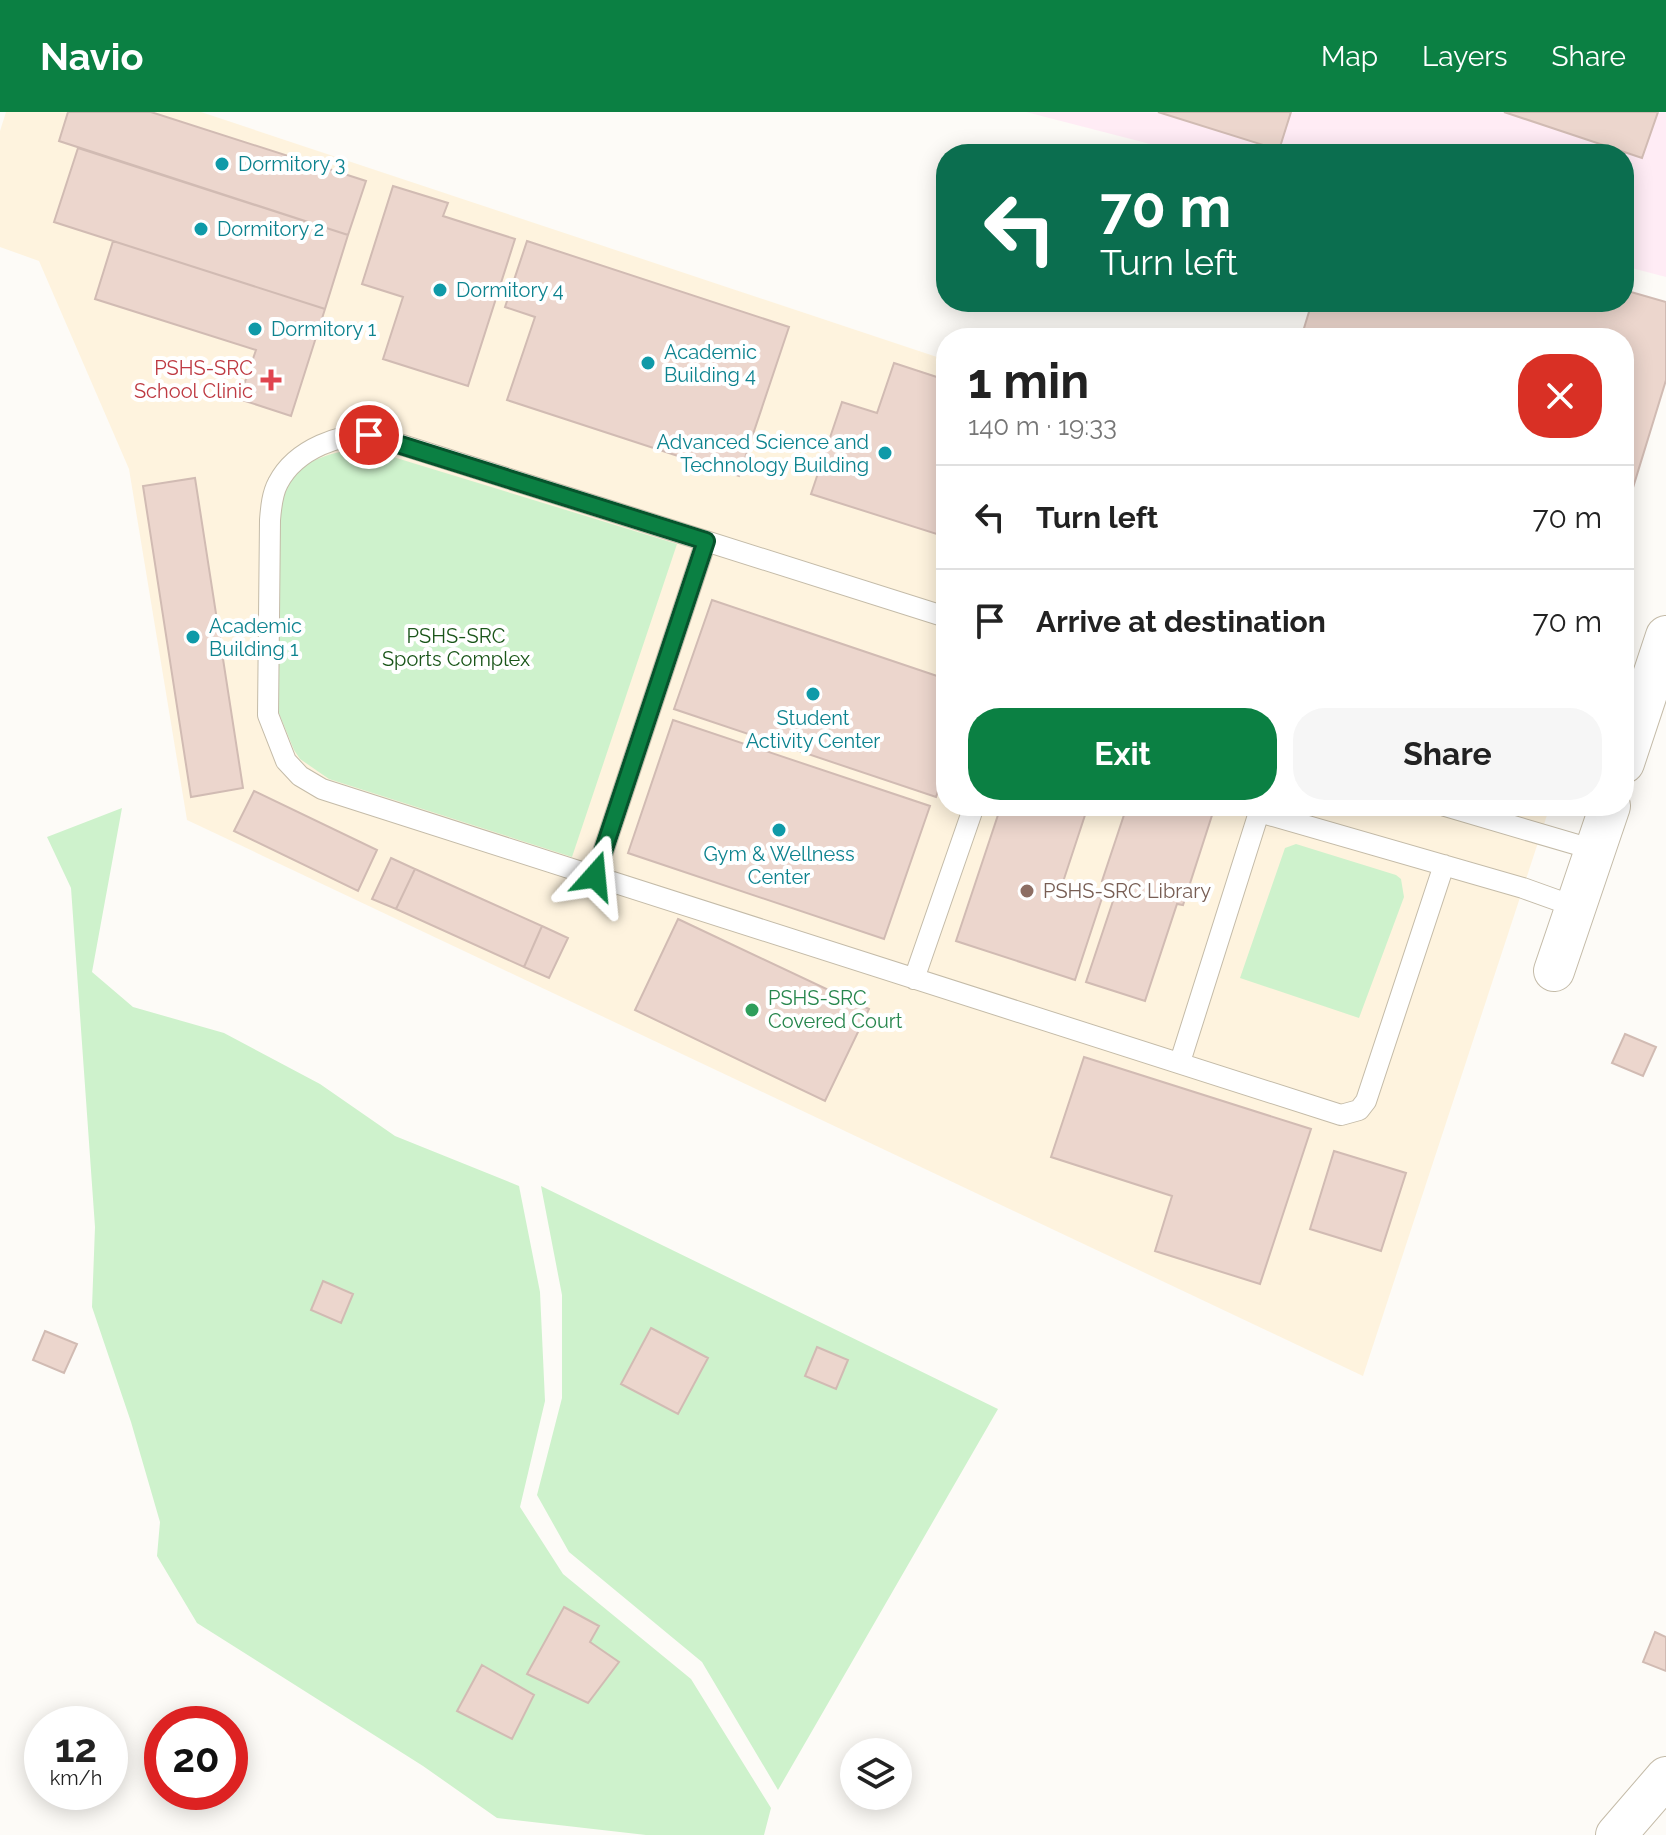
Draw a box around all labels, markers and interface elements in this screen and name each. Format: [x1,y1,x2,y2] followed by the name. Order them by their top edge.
[40,34,143,79] text: Navio
[1321,40,1378,73] text: Map
[1422,40,1508,73] text: Layers
[1552,40,1626,73] text: Share
[238,152,346,176] place label: Dormitory 3
[213,155,231,173] marker: Dormitory 3
[1100,174,1231,240] text: 70 m
[968,176,1072,280] icon: left
[217,217,324,241] place label: Dormitory 2
[192,220,210,238] marker: Dormitory 2
[1100,241,1238,283] text: Turn left
[456,278,564,302] place label: Dormitory 4
[431,281,449,299] marker: Dormitory 4
[271,317,377,341] place label: Dormitory 1
[246,320,264,338] marker: Dormitory 1
[664,340,757,387] place label: Academic Building 4
[968,353,1089,409] text: 1 min
[639,354,657,372] marker: Academic Building 4
[1518,354,1602,438] button: close
[134,356,253,403] place label: PSHS-SRC School Clinic
[260,369,282,391] marker: PSHS-SRC School Clinic
[335,401,403,469] pin
[968,411,1117,441] text: 140 m · 19:33
[347,413,391,457] icon: arrive
[657,430,869,477] place label: Advanced Science and Technology Building
[876,444,894,462] marker: Advanced Science and Technology Building
[968,495,1012,539] icon: left
[1036,500,1158,535] text: Turn left
[1532,500,1602,535] text: 70 m
[968,599,1012,643] icon: arrive
[1036,604,1326,639] text: Arrive at destination
[1532,604,1602,639] text: 70 m
[209,614,302,661] place label: Academic Building 1
[382,624,530,671] park label: PSHS-SRC Sports Complex
[184,628,202,646] marker: Academic Building 1
[804,685,822,703] marker: Student Activity Center
[746,706,880,753] place label: Student Activity Center
[968,708,1277,800] button: Exit
[1293,708,1602,800] button: Share
[770,821,788,839] marker: Gym & Wellness Center
[553,834,637,918] position arrow
[703,842,855,889] place label: Gym & Wellness Center
[1043,879,1211,903] place label: PSHS-SRC Library
[1018,882,1036,900] marker: PSHS-SRC Library
[768,986,903,1033] place label: PSHS-SRC Covered Court
[743,1001,761,1019] marker: PSHS-SRC Covered Court
[144,1706,248,1810] speed limit sign: 20
[55,1724,97,1771] text: 12
[840,1738,912,1810] map controls
[840,1738,912,1810] button: layers
[50,1766,102,1790] text: km/h

